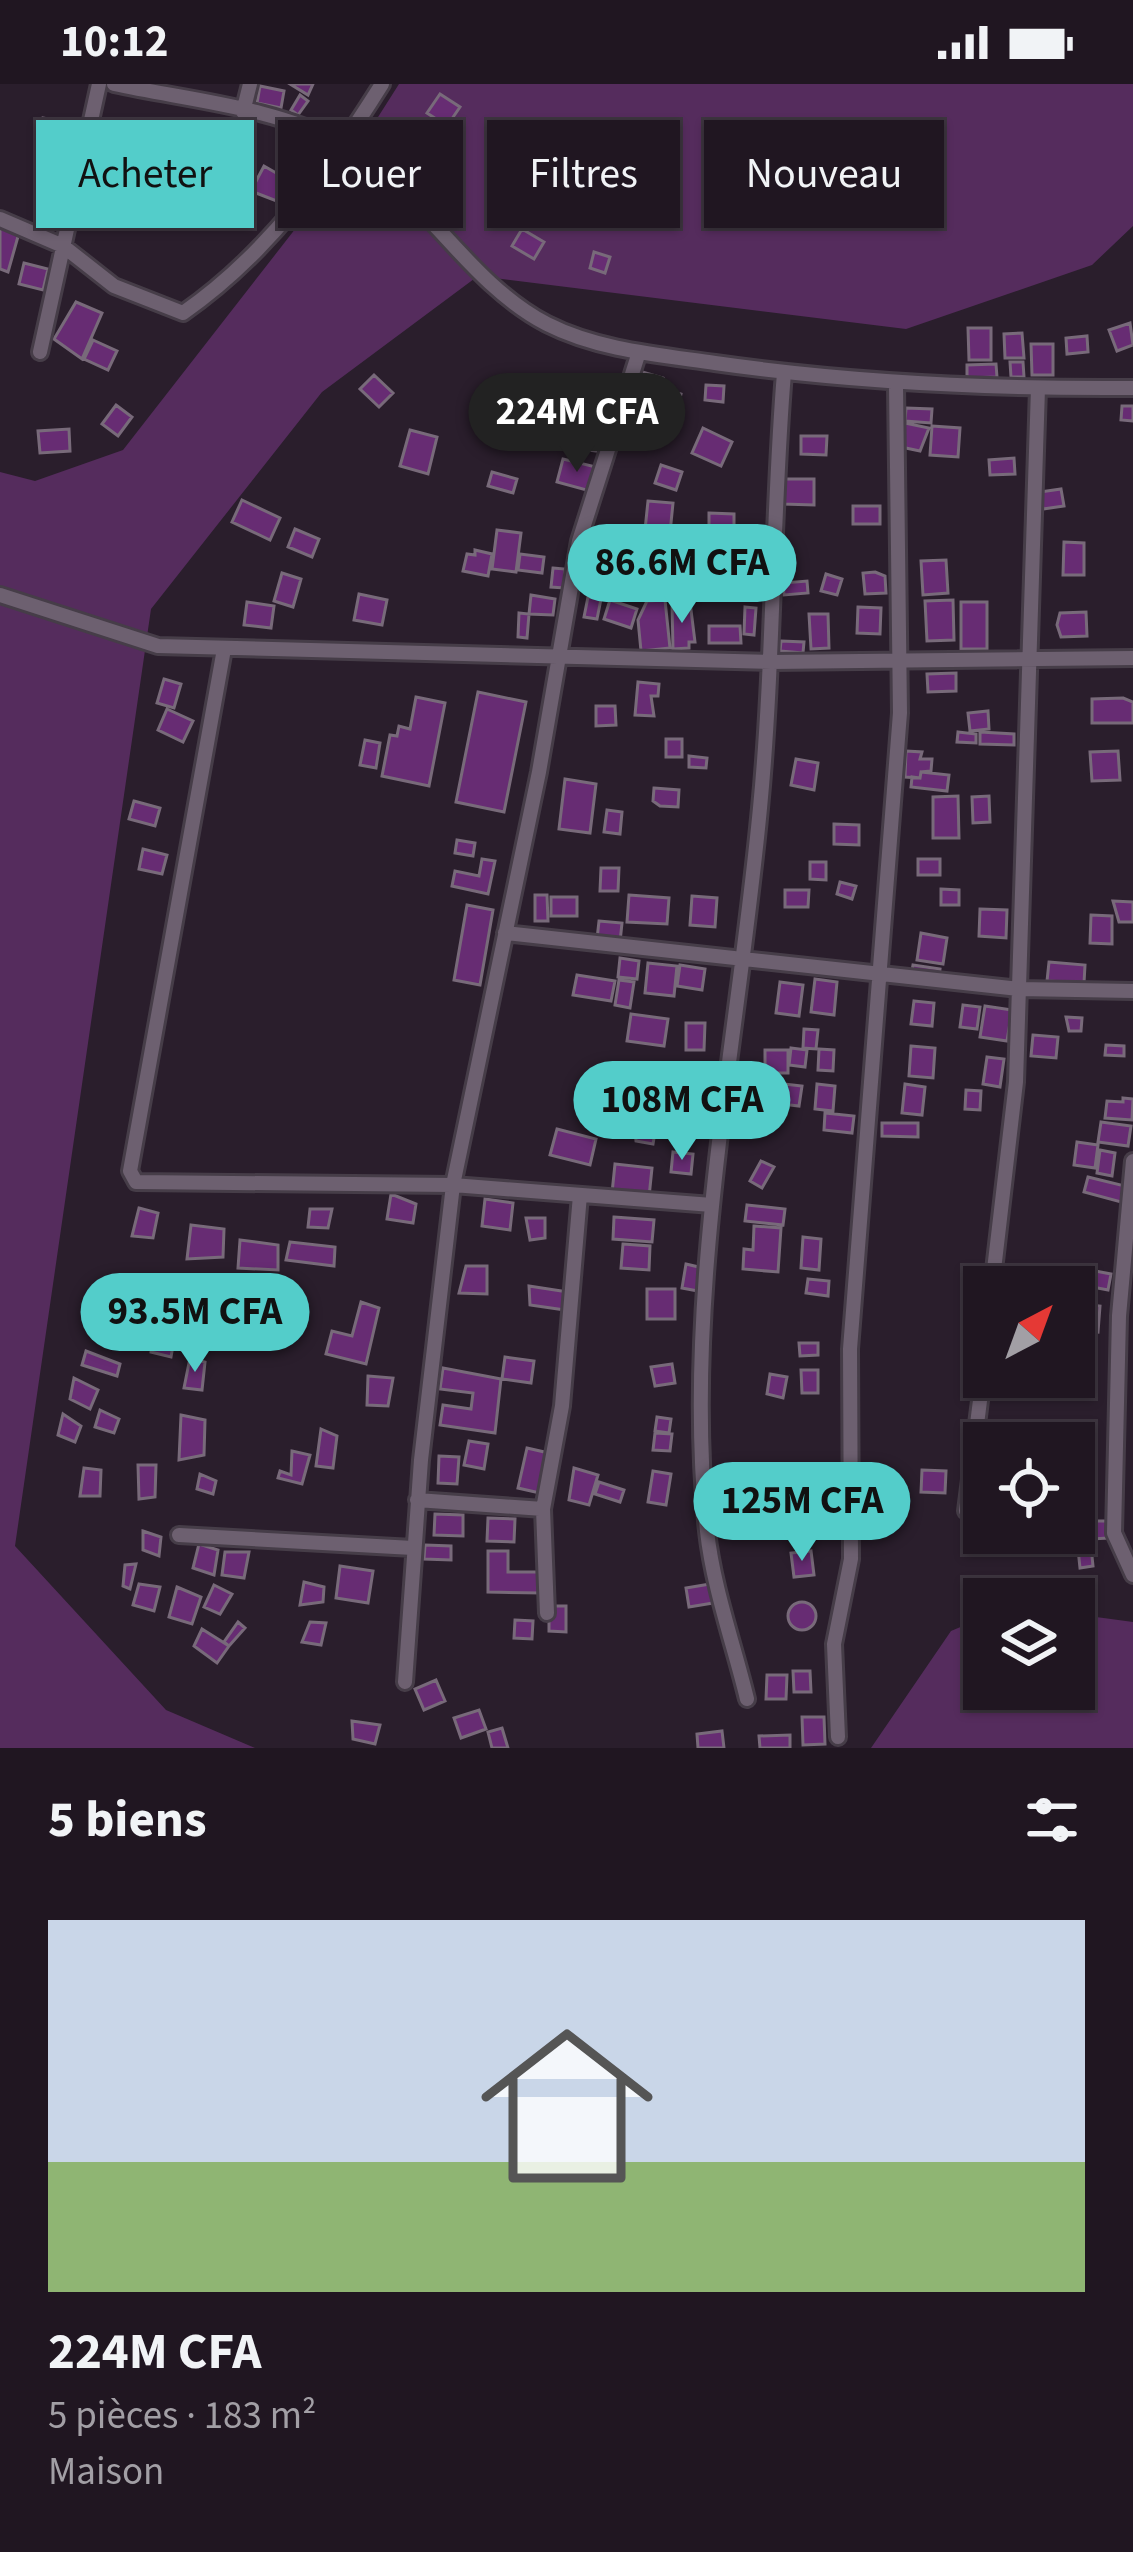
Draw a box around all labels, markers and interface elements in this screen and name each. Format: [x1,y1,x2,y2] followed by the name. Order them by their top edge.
[60,10,169,74] text: 10:12
[36,120,254,228] chip: Acheter
[278,120,463,228] chip: Louer
[487,120,680,228] chip: Filtres
[704,120,944,228] chip: Nouveau
[453,373,701,475] pin: 224M CFA
[495,384,659,440] text: 224M CFA
[545,524,819,626] pin: 86.6M CFA
[595,535,769,591] text: 86.6M CFA
[558,1061,806,1163] pin: 108M CFA
[600,1072,764,1128] text: 108M CFA
[963,1266,1095,1398] north arrow
[963,1266,1095,1710] map controls
[58,1273,332,1375] pin: 93.5M CFA
[108,1284,282,1340] text: 93.5M CFA
[963,1422,1095,1554] button: locate
[678,1462,926,1564] pin: 125M CFA
[720,1473,884,1529] text: 125M CFA
[963,1578,1095,1710] button: layers
[48,1784,207,1856] text: 5 biens
[1019,1787,1085,1853] icon: filters
[459,1998,675,2214] icon: home
[48,2316,261,2388] text: 224M CFA
[48,2388,316,2444] text: 5 pièces · 183 m²
[48,2444,164,2500] text: Maison

